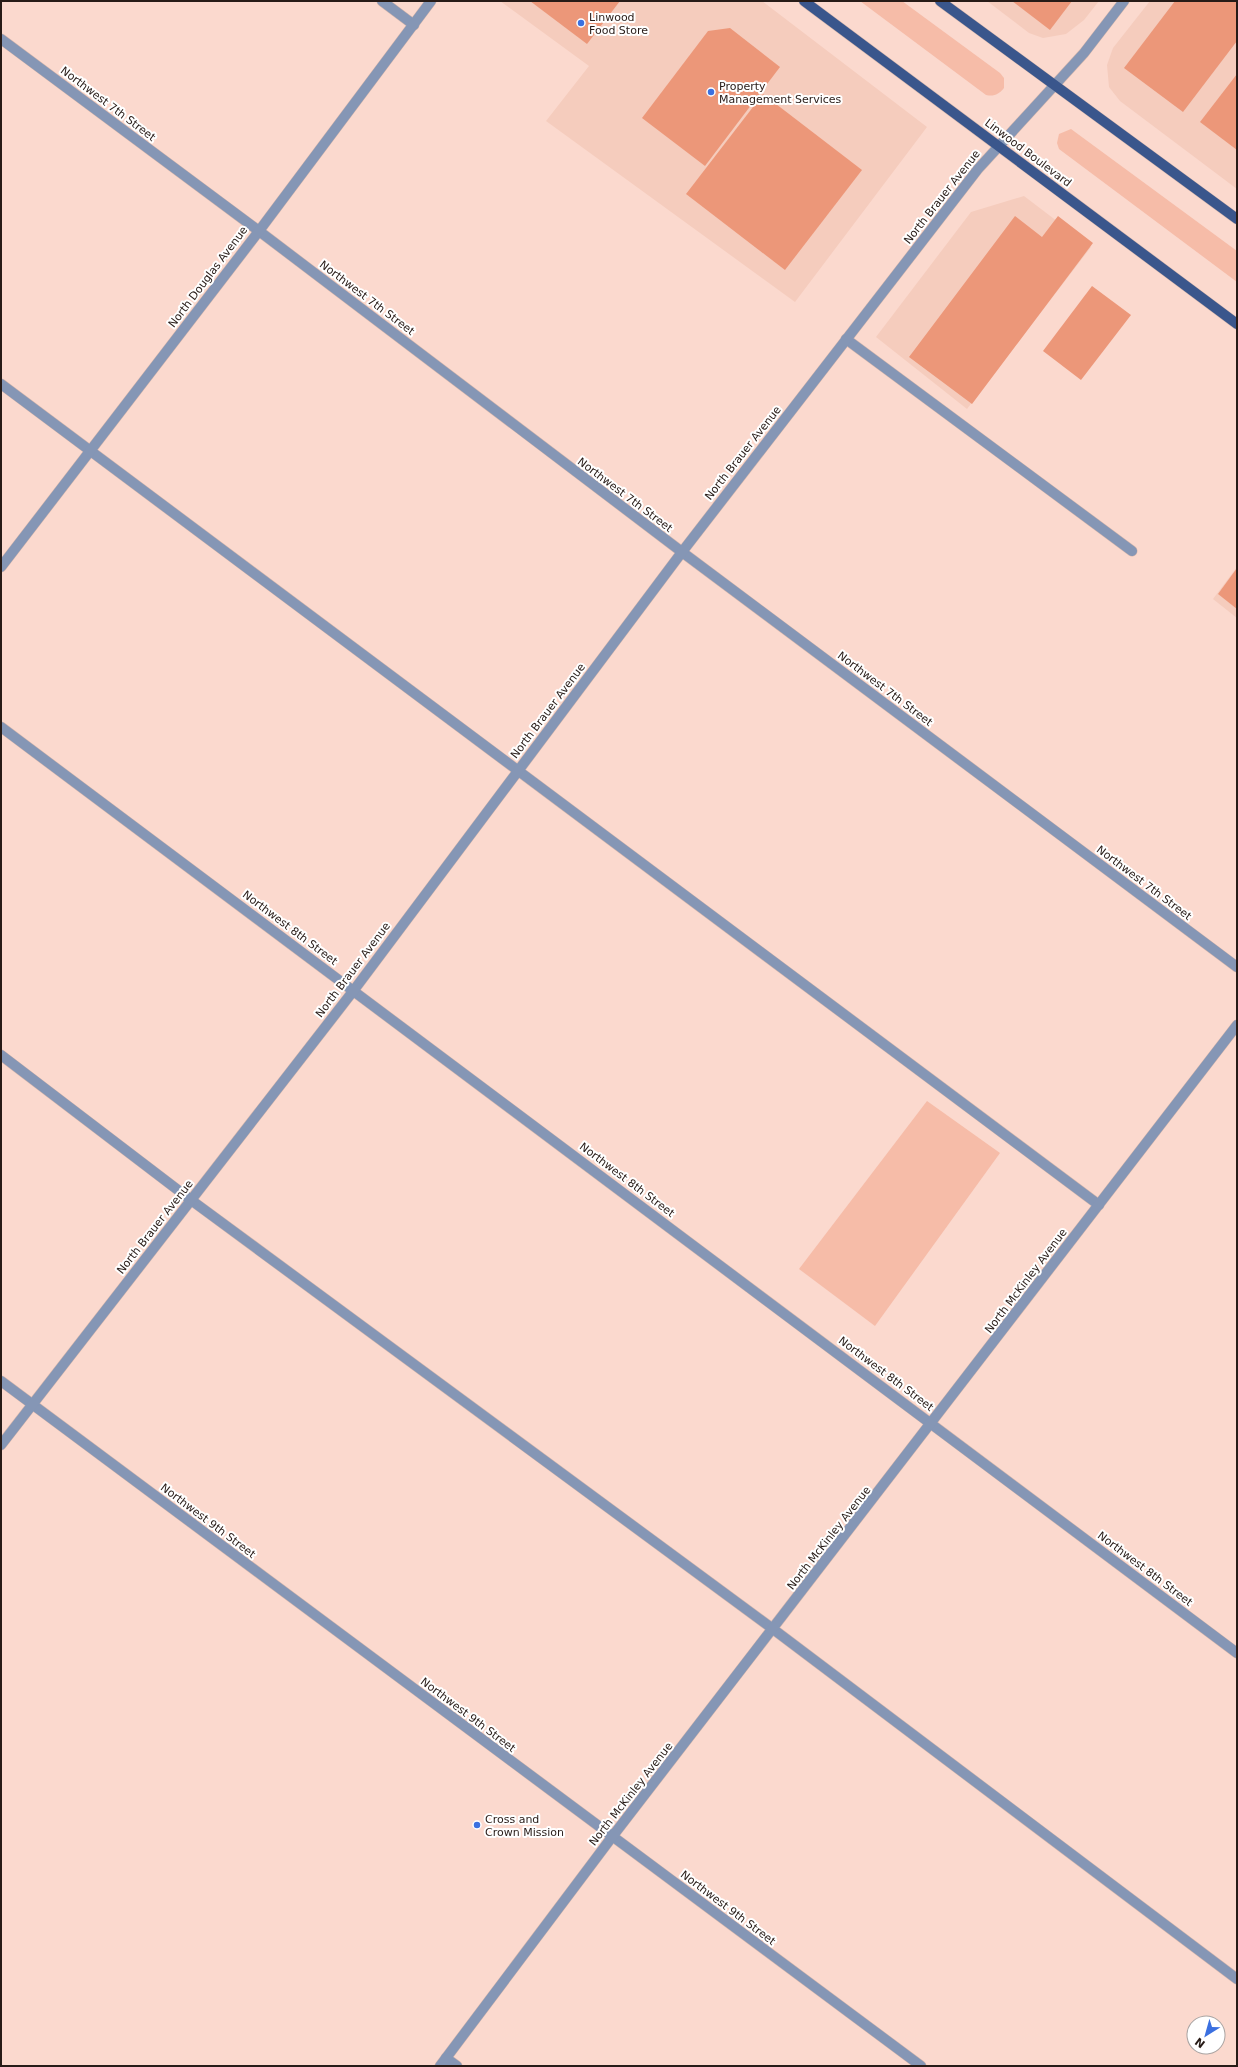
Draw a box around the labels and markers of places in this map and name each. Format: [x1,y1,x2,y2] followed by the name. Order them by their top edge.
[589,11,648,37] place label: Linwood Food Store
[576,18,586,28] marker: Linwood Food Store
[719,80,842,106] place label: Property Management Services
[706,87,716,97] marker: Property Management Services
[485,1813,564,1839] place label: Cross and Crown Mission
[472,1820,482,1830] marker: Cross and Crown Mission

